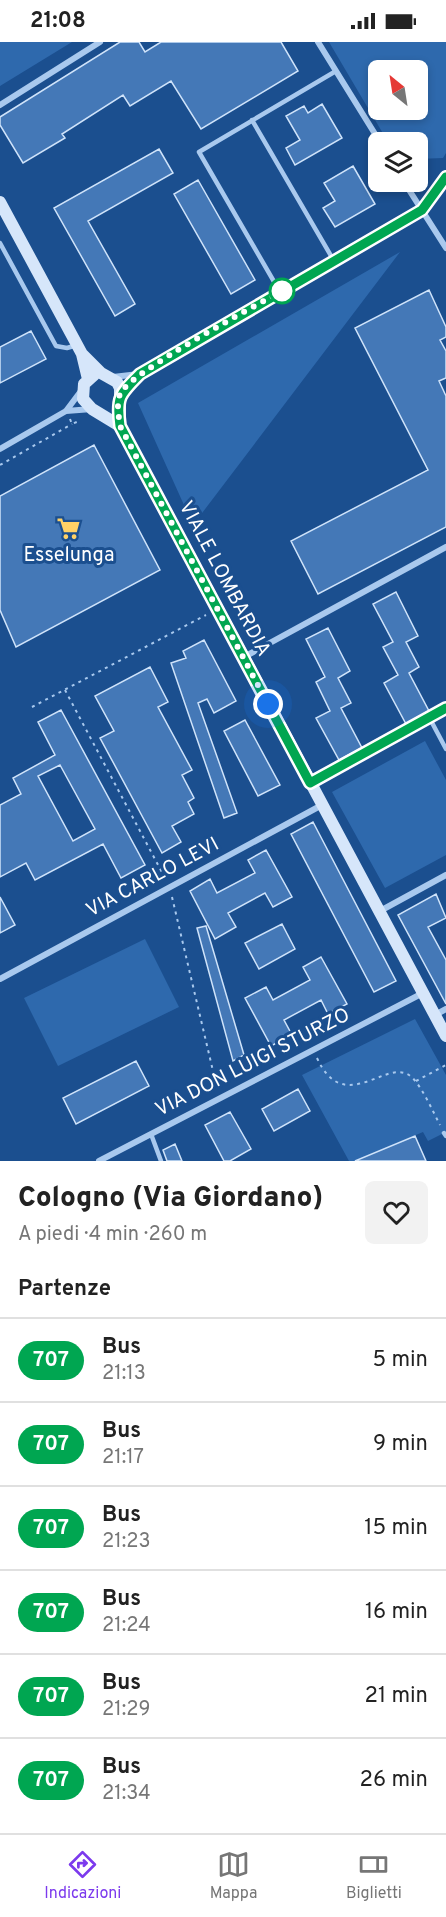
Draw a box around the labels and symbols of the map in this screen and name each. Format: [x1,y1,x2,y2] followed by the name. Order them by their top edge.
[368,60,428,120] north arrow
[269,278,295,304] unlabelled marker
[172,497,276,661] street label: VIALE LOMBARDIA
[56,516,82,542] supermarket icon: Esselunga
[23,543,115,569] place label: Esselunga
[253,689,283,719] your location
[82,832,224,924] street label: VIA CARLO LEVI
[151,1003,355,1123] street label: VIA DON LUIGI STURZO

